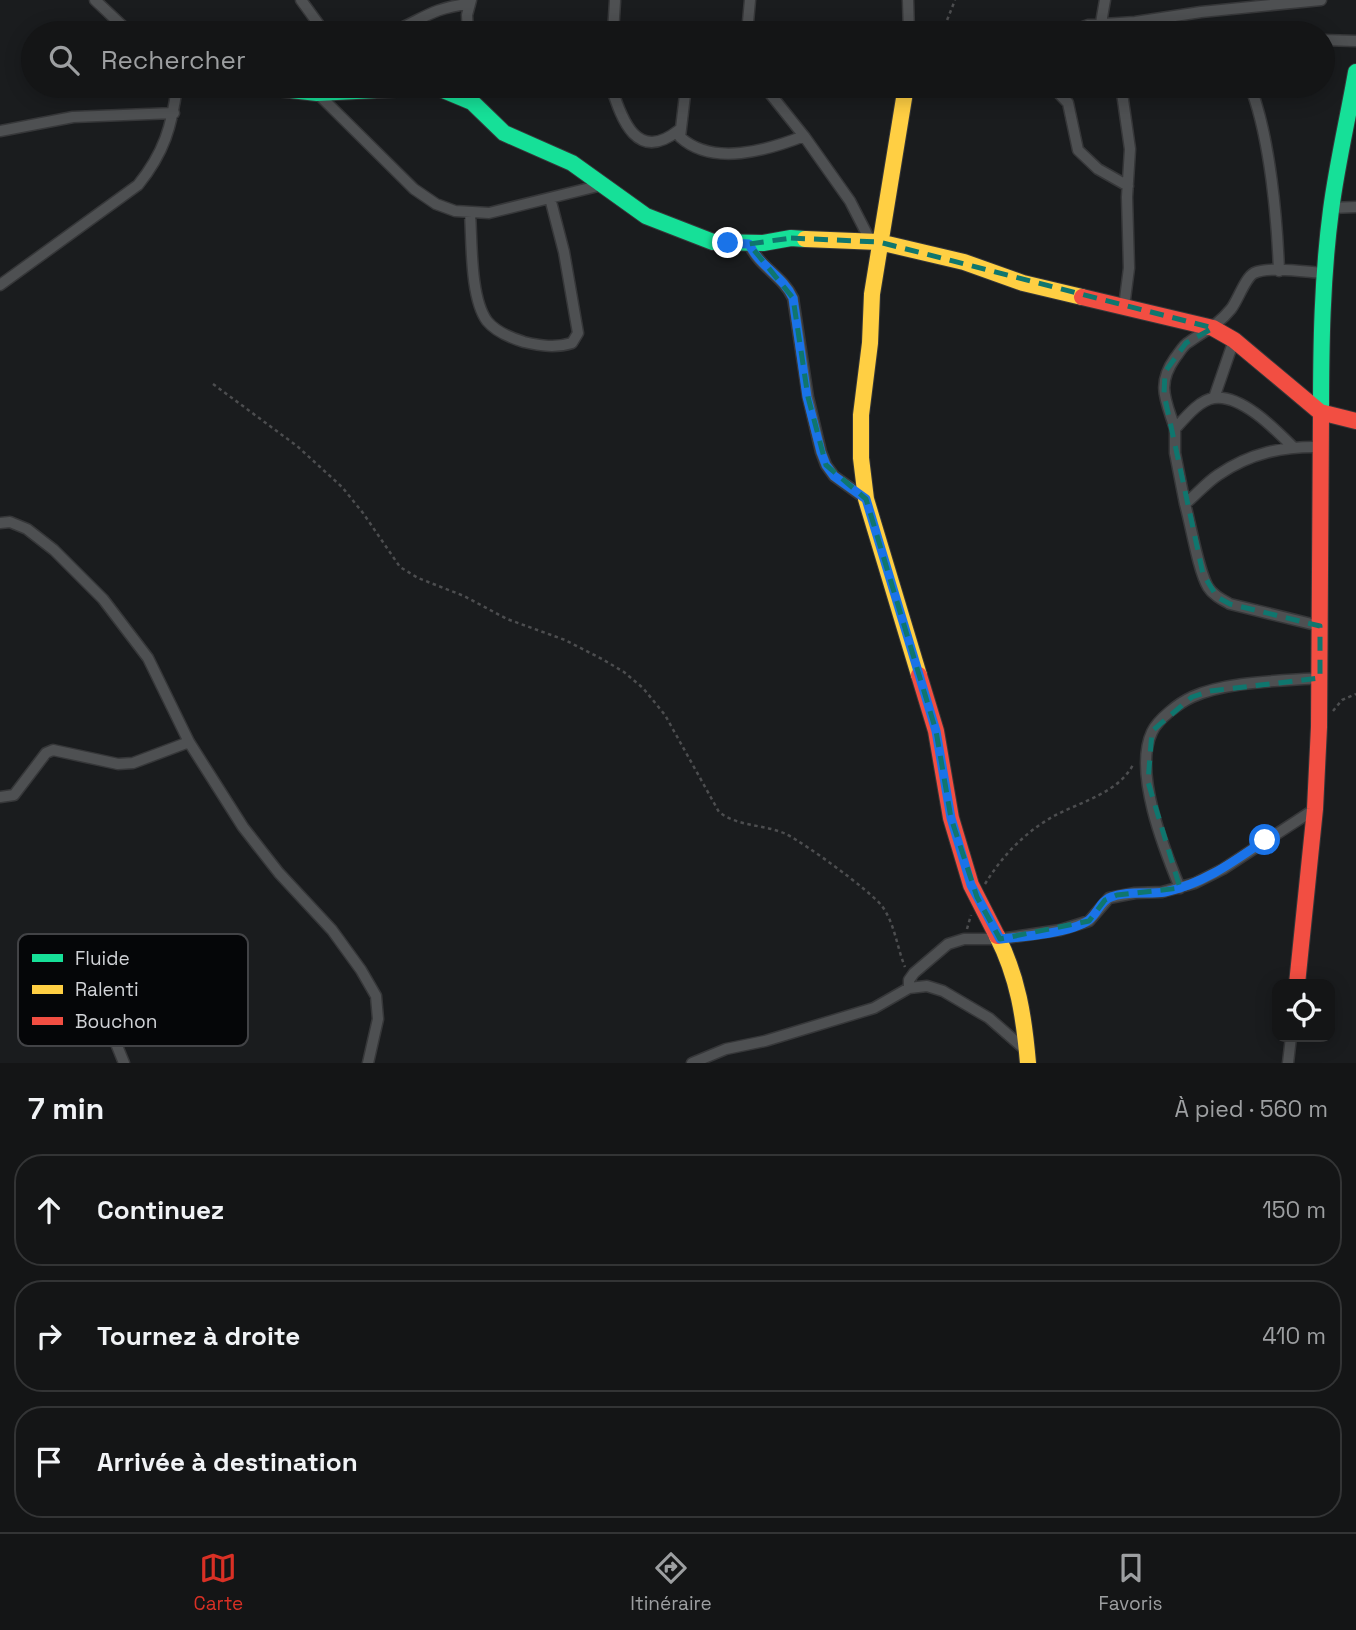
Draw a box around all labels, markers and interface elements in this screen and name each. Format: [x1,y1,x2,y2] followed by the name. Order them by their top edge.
[21,21,1335,98] search box
[45,41,83,79] icon: search
[101,43,246,77] text: Rechercher
[712,227,743,258] route end
[1249,824,1280,855] route start
[18,934,248,1046] legend
[75,946,130,971] text: Fluide
[75,977,139,1002] text: Ralenti
[1272,979,1335,1042] map controls
[1272,979,1335,1042] button: locate
[75,1009,157,1034] text: Bouchon
[28,1089,104,1128] text: 7 min
[1175,1094,1328,1124] text: À pied · 560 m
[30,1191,68,1229] icon: ahead
[97,1193,224,1227] text: Continuez
[1262,1195,1326,1225] text: 150 m
[30,1317,68,1355] icon: right
[97,1319,300,1353] text: Tournez à droite
[1262,1321,1326,1351] text: 410 m
[30,1443,68,1481] icon: arrive
[97,1445,358,1479] text: Arrivée à destination
[193,1549,243,1616] tab: Carte
[630,1549,712,1616] tab: Itinéraire
[1099,1549,1163,1616] tab: Favoris

